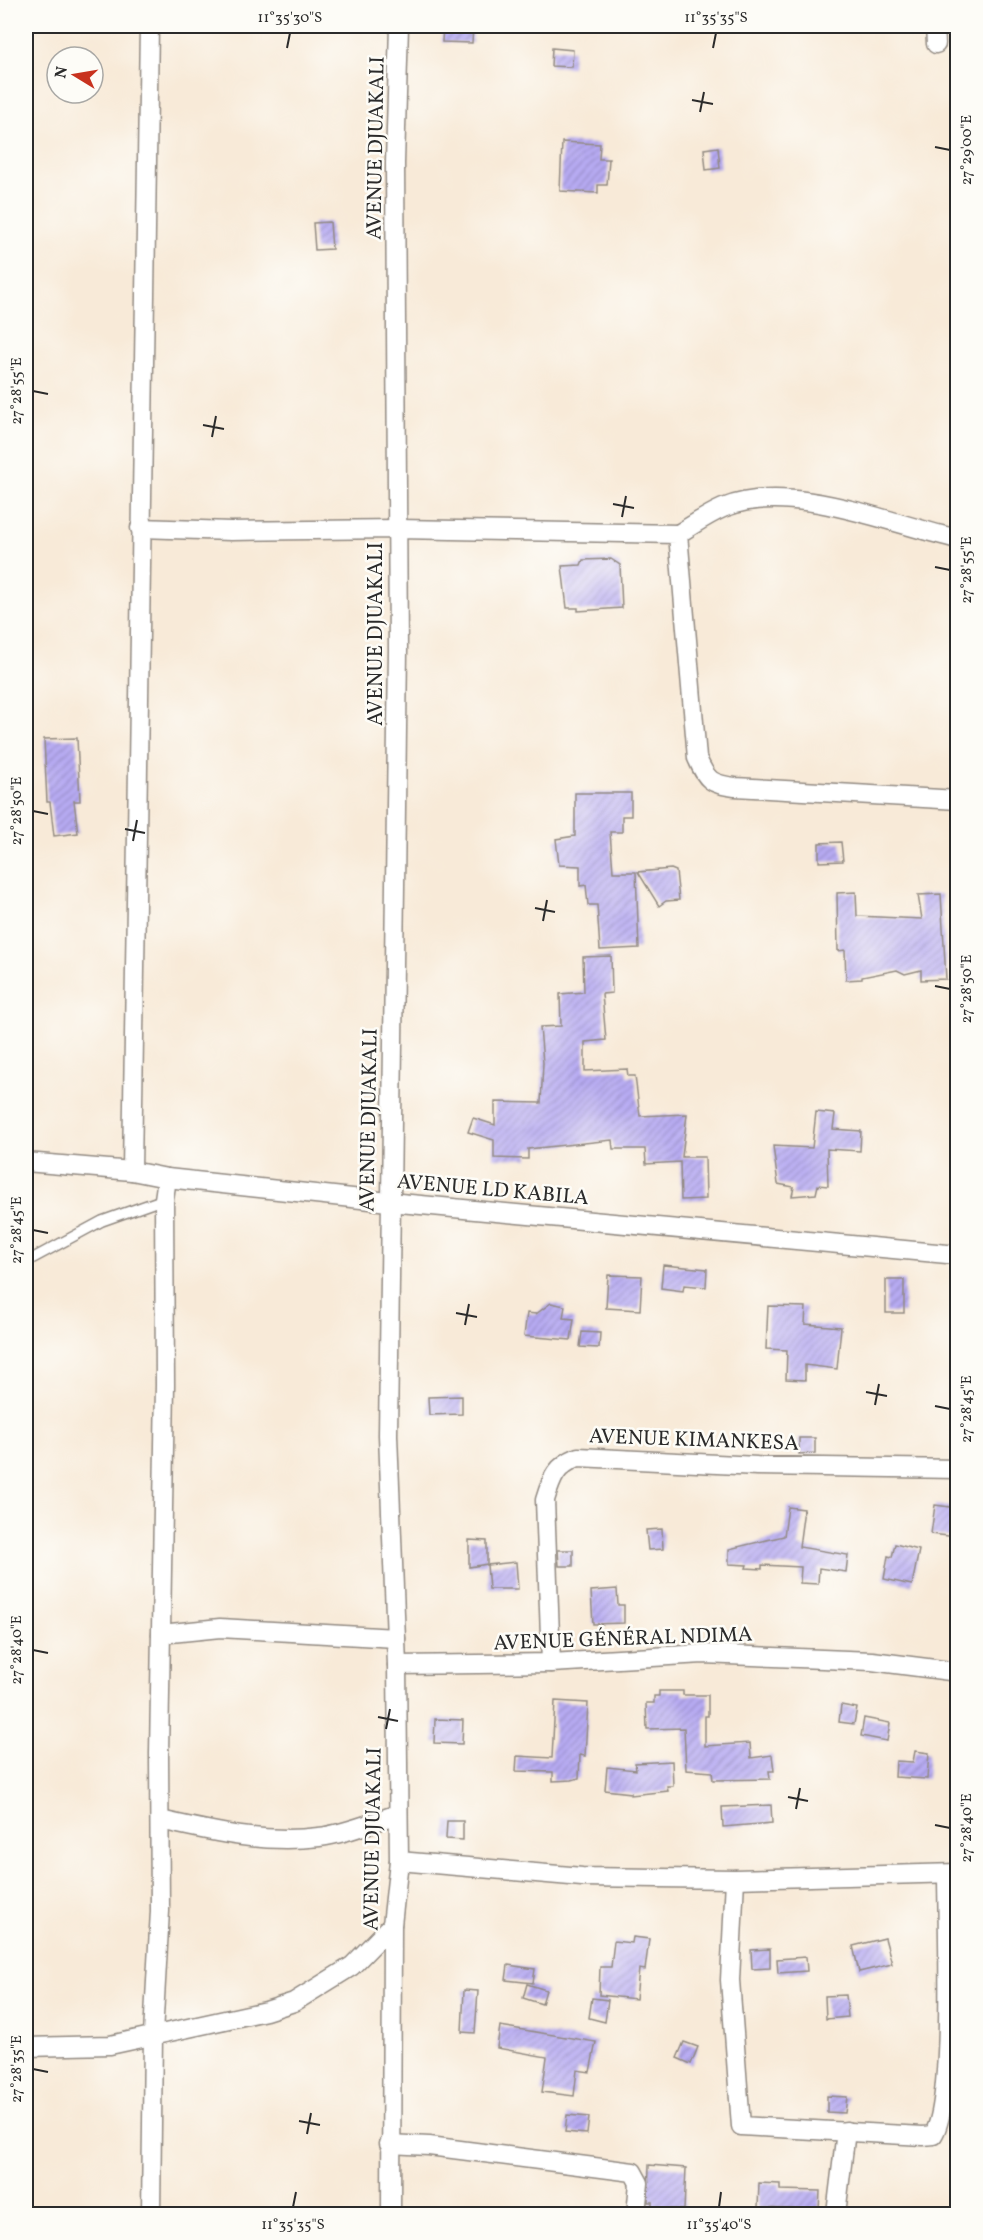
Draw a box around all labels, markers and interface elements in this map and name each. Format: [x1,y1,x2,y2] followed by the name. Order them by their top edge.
[258,8,322,29] text: 11°35'30"S
[684,8,748,29] text: 11°35'35"S
[45,45,105,105] north arrow
[360,56,393,240] street label: AVENUE DJUAKALI
[50,64,74,80] text: N
[957,115,978,185] text: 27°29'00"E
[7,357,28,425] text: 27°28'55"E
[957,536,978,604] text: 27°28'55"E
[362,542,391,726] street label: AVENUE DJUAKALI
[7,777,28,845] text: 27°28'50"E
[957,955,978,1023] text: 27°28'50"E
[353,1028,386,1212] street label: AVENUE DJUAKALI
[396,1168,590,1213] street label: AVENUE LD KABILA
[7,1196,28,1264] text: 27°28'45"E
[957,1375,978,1443] text: 27°28'45"E
[588,1422,800,1459] street label: AVENUE KIMANKESA
[7,1615,28,1685] text: 27°28'40"E
[493,1620,753,1659] street label: AVENUE GÉNÉRAL NDIMA
[357,1747,390,1931] street label: AVENUE DJUAKALI
[957,1793,978,1863] text: 27°28'40"E
[7,2035,28,2103] text: 27°28'35"E
[261,2215,325,2236] text: 11°35'35"S
[687,2215,751,2236] text: 11°35'40"S

